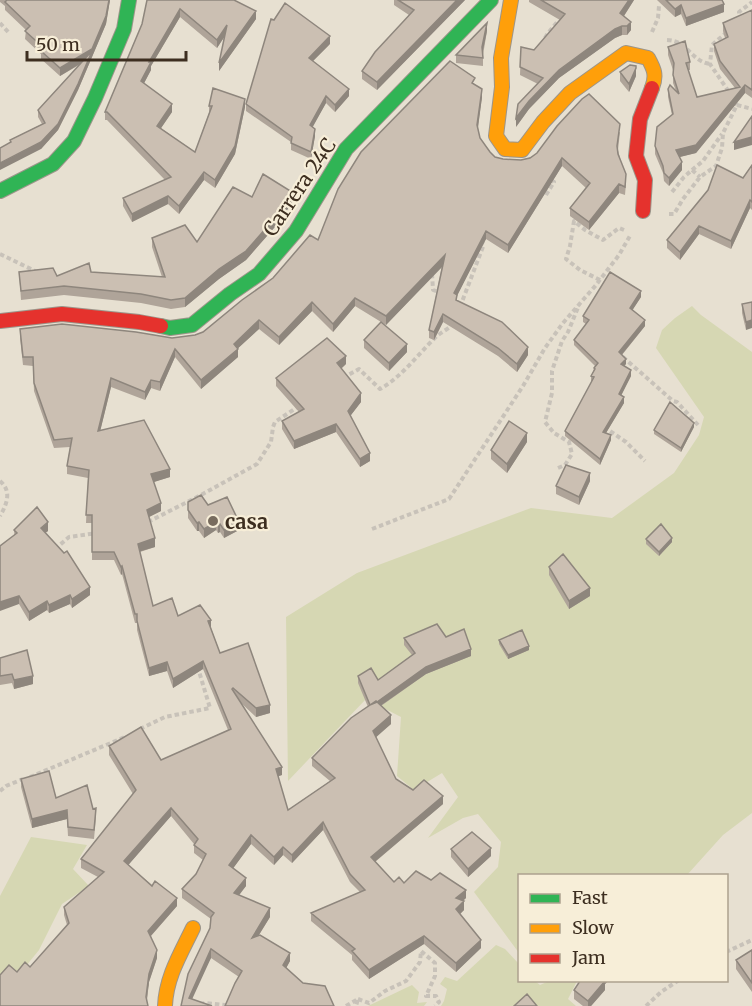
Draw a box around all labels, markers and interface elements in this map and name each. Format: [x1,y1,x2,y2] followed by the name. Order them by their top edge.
[27,24,186,62] scale bar
[36,33,80,56] text: 50 m
[257,133,341,241] street label: Carrera 24C
[225,509,268,534] place label: casa
[206,514,220,528] marker: casa
[518,874,728,982] legend
[572,886,608,909] text: Fast
[572,916,615,939] text: Slow
[571,946,606,969] text: Jam

